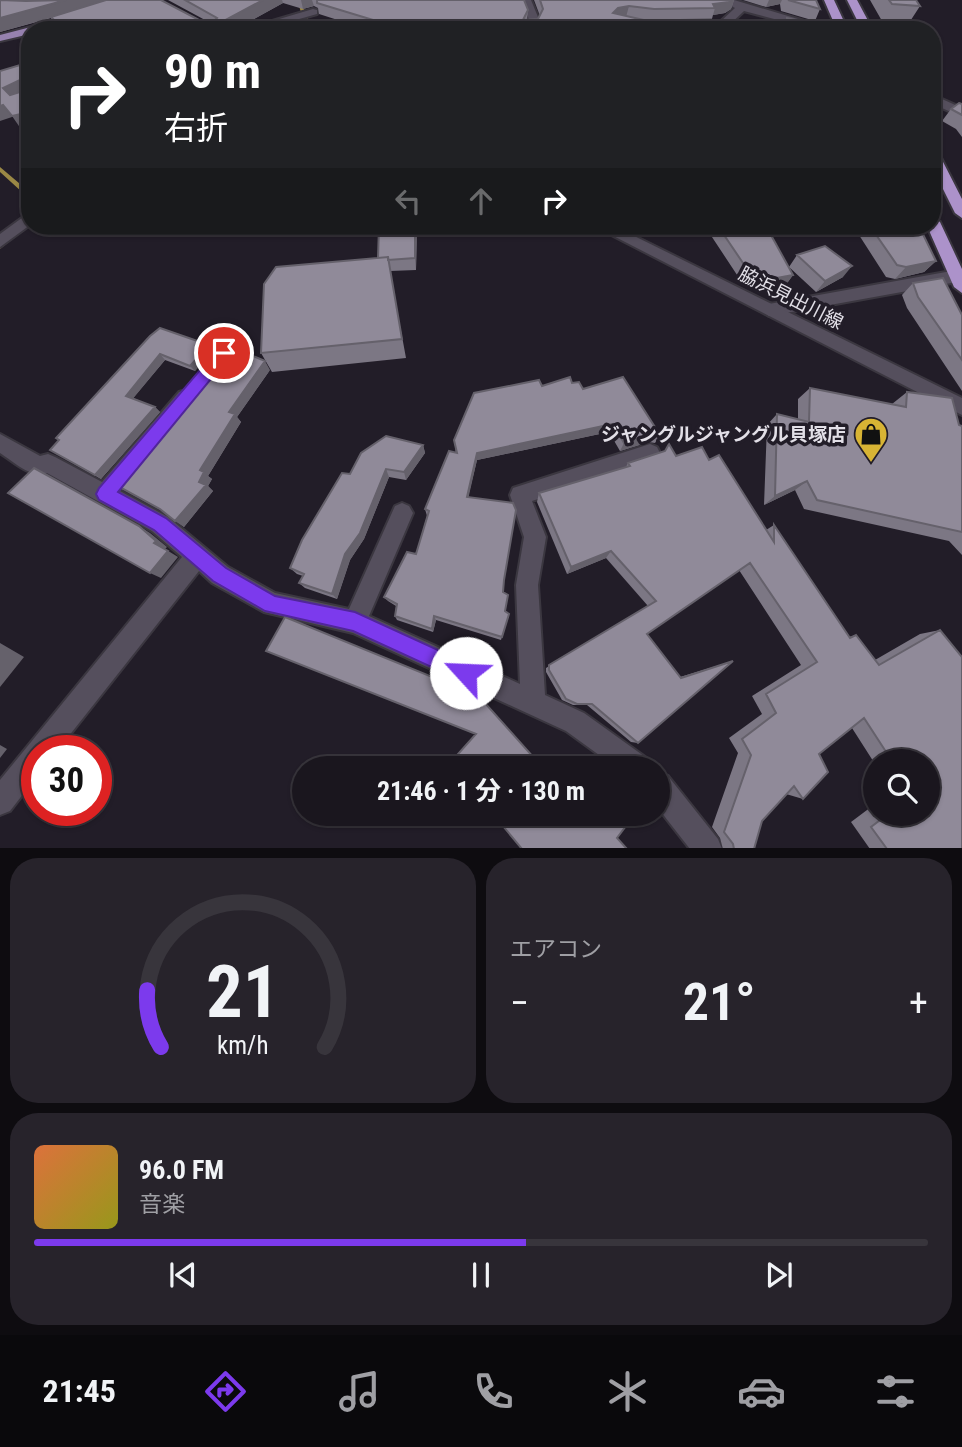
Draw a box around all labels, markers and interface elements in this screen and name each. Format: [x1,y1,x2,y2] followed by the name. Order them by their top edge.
[164,43,261,100] text: 90 m
[49,49,140,140] icon: right
[164,109,228,147] text: 右折
[389,182,427,220] icon: left
[462,182,500,220] icon: ahead
[535,182,573,220] icon: right
[735,262,847,334] street label: 脇浜見出川線
[194,323,254,383] pin
[205,334,243,372] icon: arrive
[852,415,890,464] shop icon: ジャングルジャングル貝塚店
[601,423,846,446] place label: ジャングルジャングル貝塚店
[429,636,503,710] position arrow
[21,735,112,826] speed limit sign: 30
[863,749,940,826] map controls
[863,749,940,826] button: search
[377,776,585,806] text: 21:46 · 1 分 · 130 m
[510,936,602,963] text: エアコン
[206,949,280,1035] text: 21
[683,972,755,1033] text: 21°
[510,981,529,1025] text: −
[909,981,928,1025] text: +
[217,1030,269,1059] text: km/h
[139,1155,224,1185] text: 96.0 FM
[139,1191,185,1218] text: 音楽
[164,1256,202,1294] icon: previous
[462,1256,500,1294] icon: pause
[760,1256,798,1294] icon: next
[201,1367,250,1416] icon: directions
[335,1367,384,1416] icon: music
[469,1367,518,1416] icon: phone
[603,1367,652,1416] icon: climate
[737,1367,786,1416] icon: car
[871,1367,920,1416] icon: filters
[42,1372,116,1410] text: 21:45

